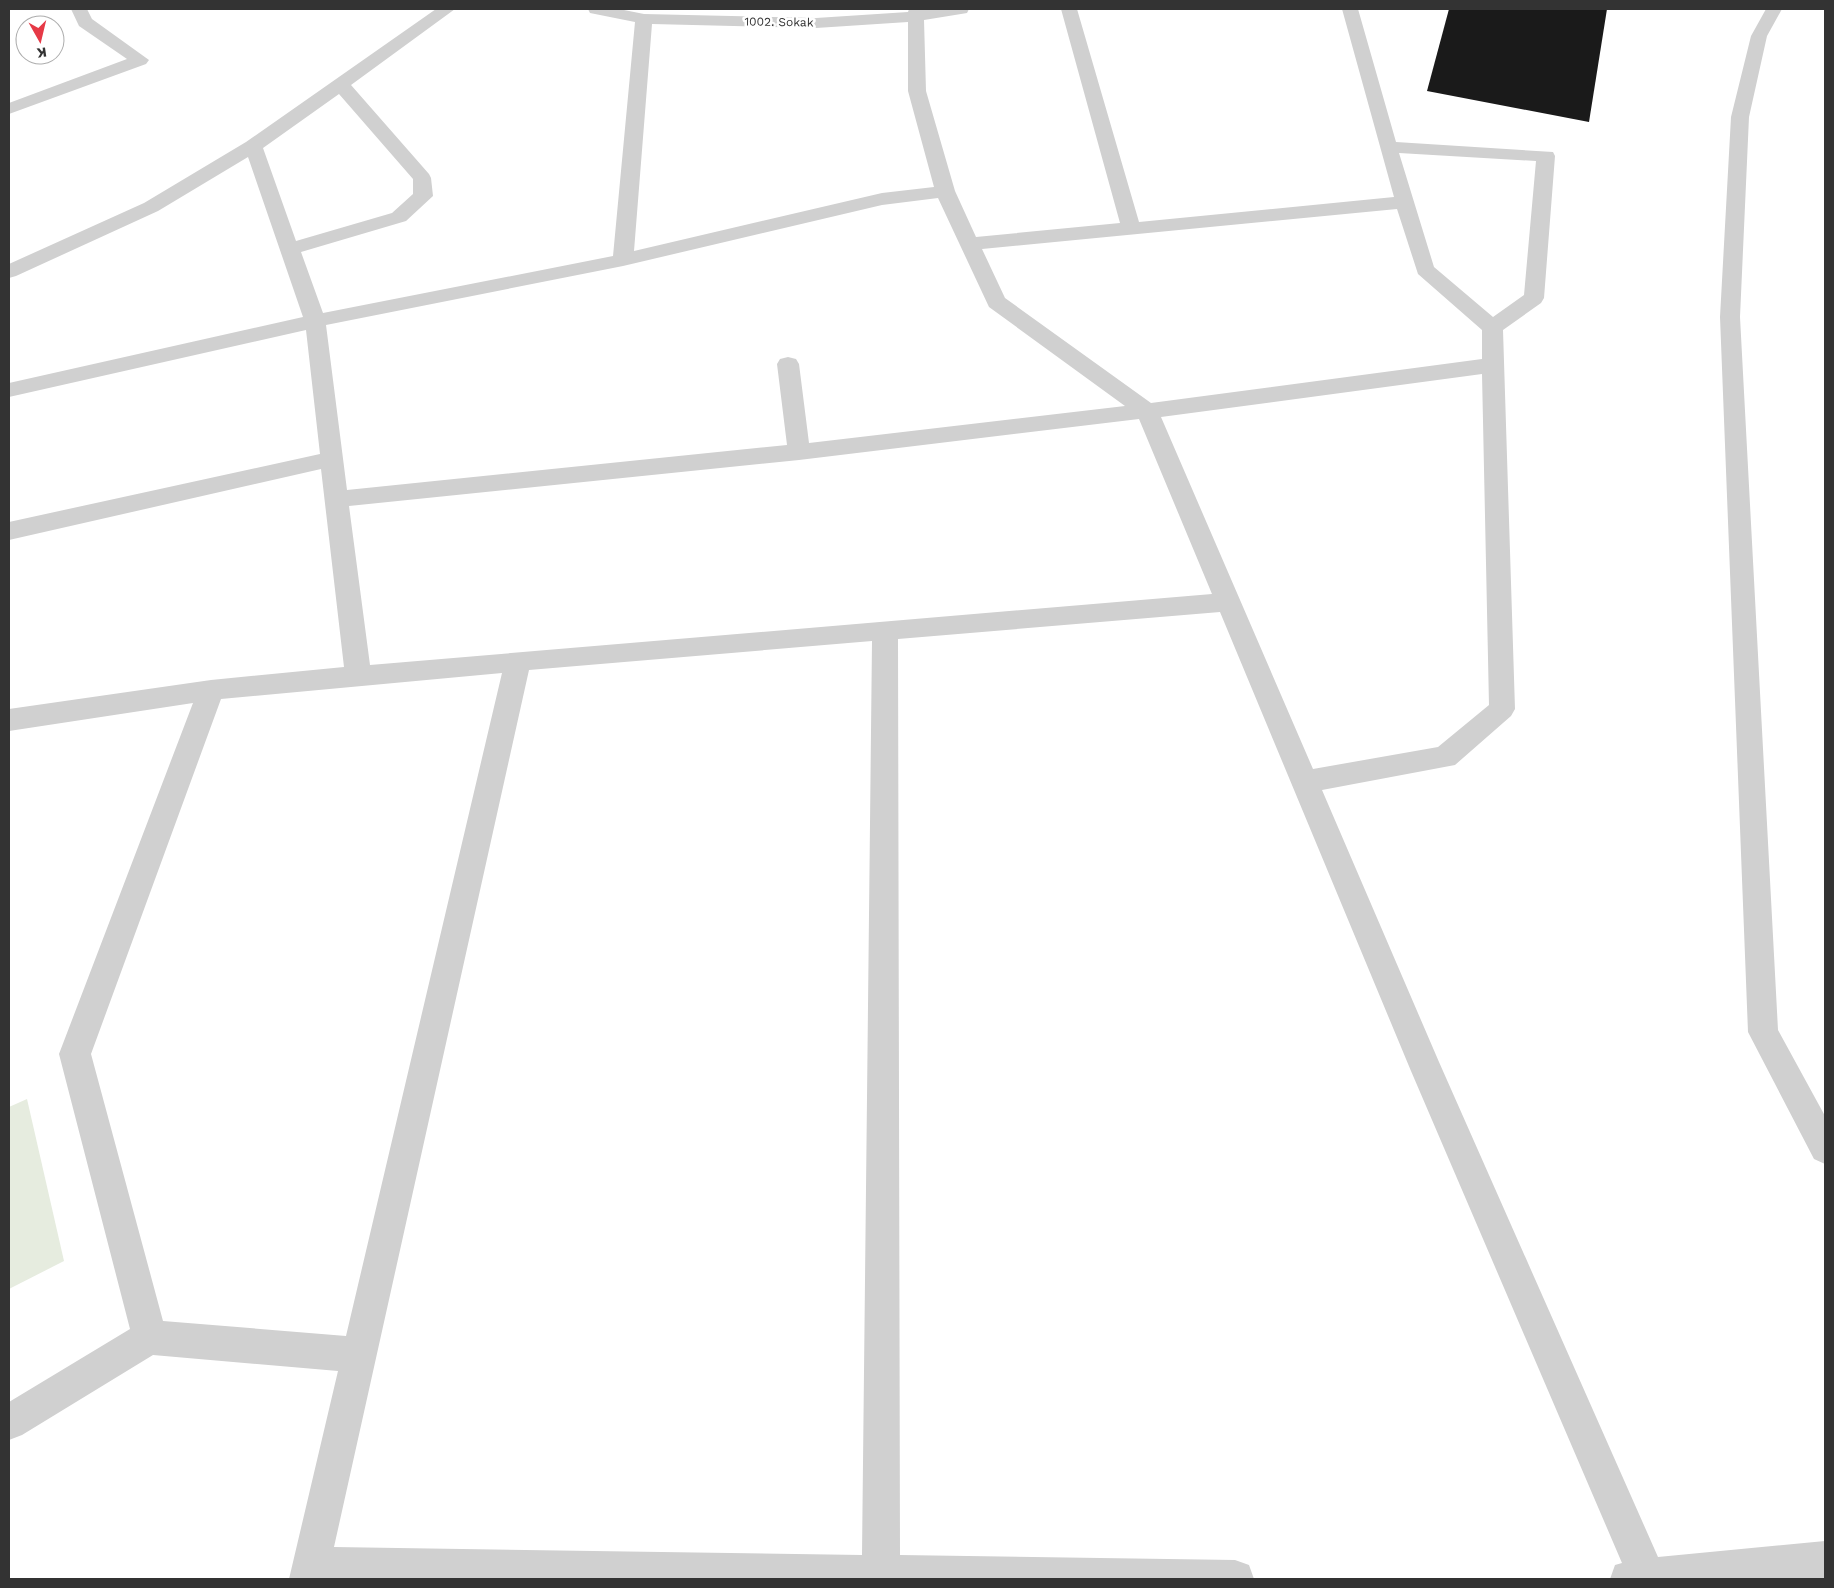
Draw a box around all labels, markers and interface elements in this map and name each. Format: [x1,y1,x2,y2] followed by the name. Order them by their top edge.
[744,14,814,30] street label: 1002. Sokak
[15,15,65,65] north arrow
[36,44,48,62] text: K

